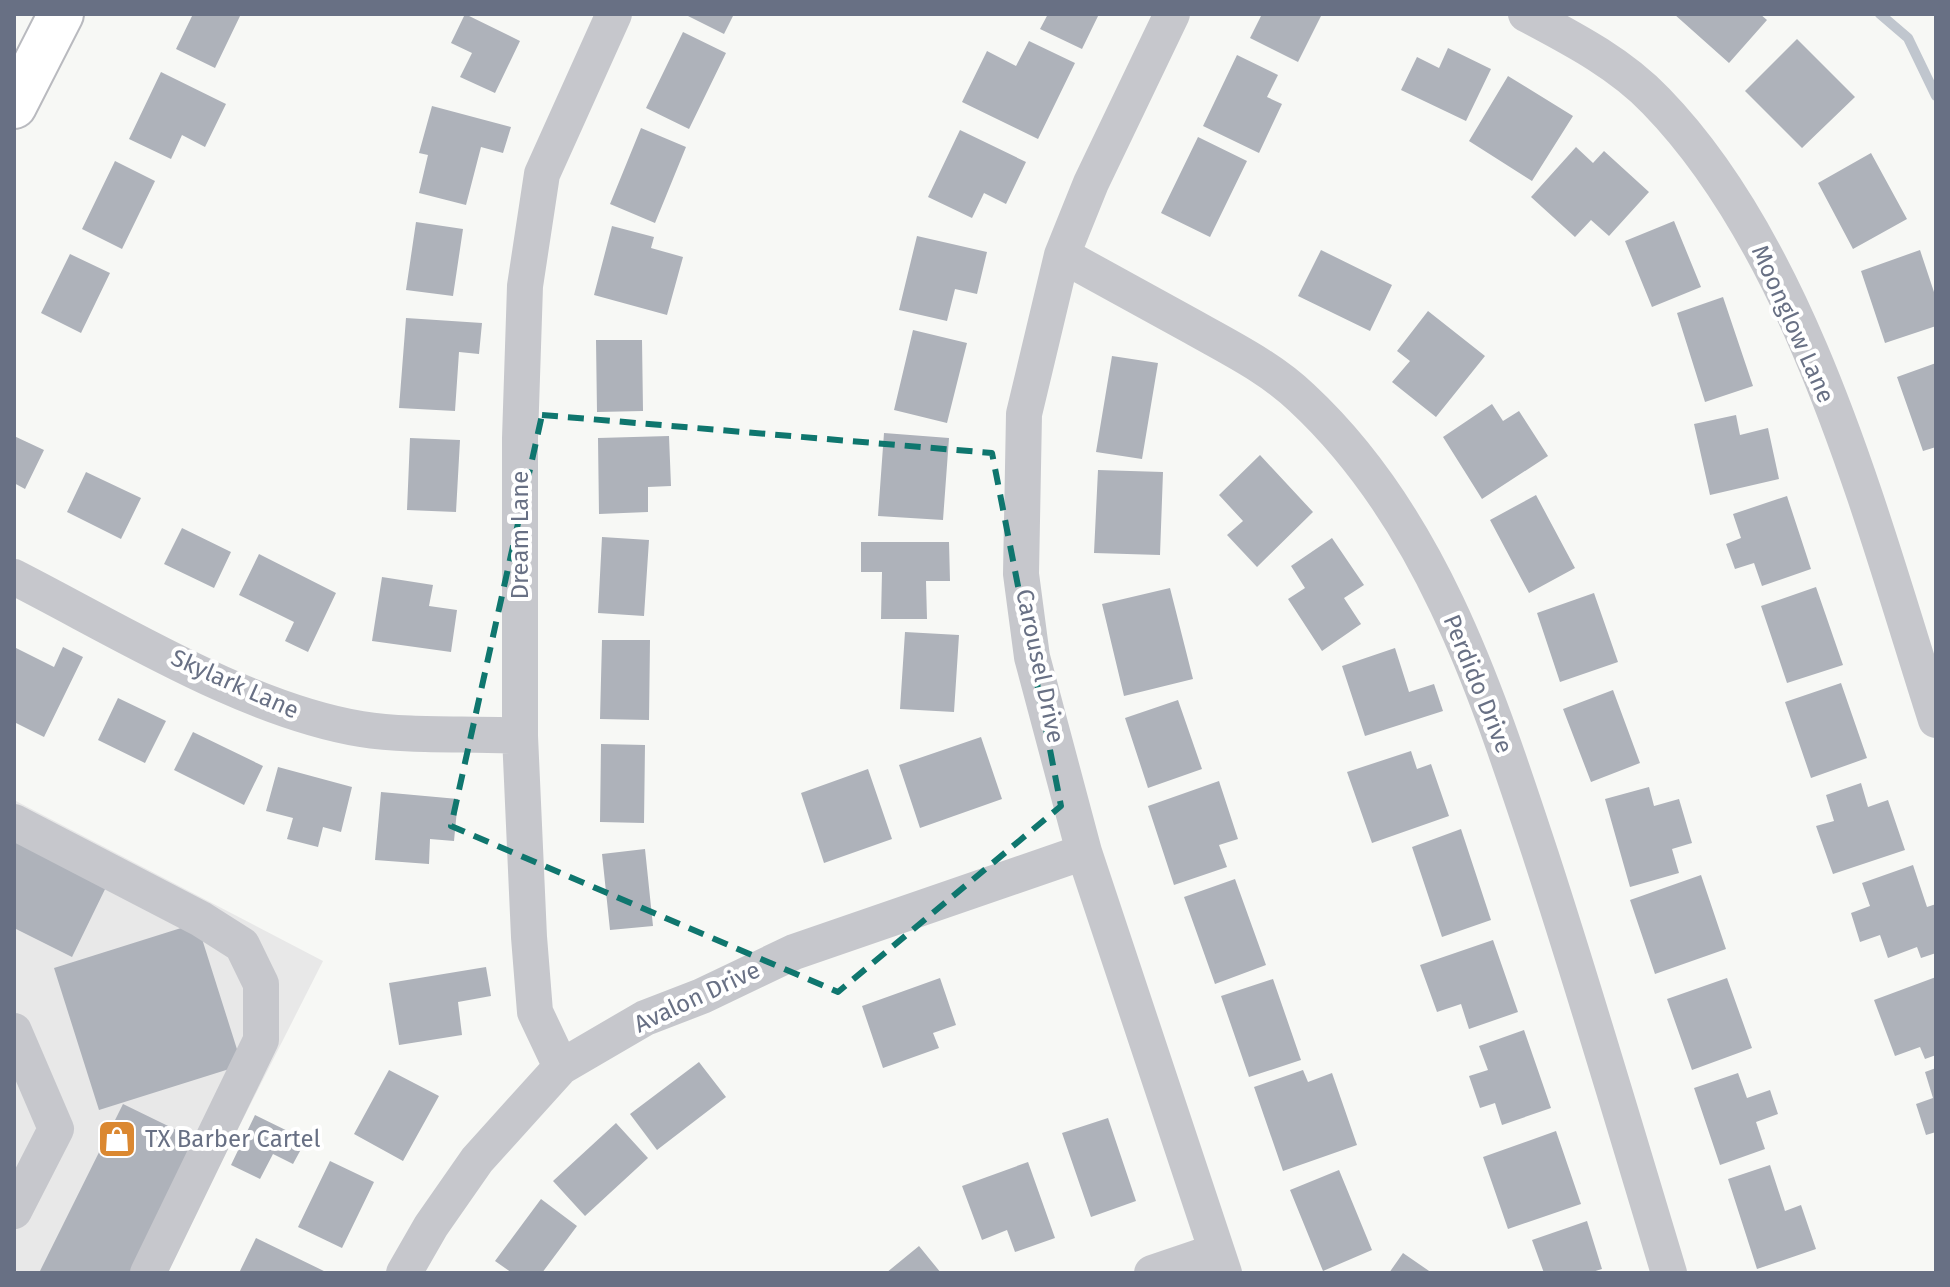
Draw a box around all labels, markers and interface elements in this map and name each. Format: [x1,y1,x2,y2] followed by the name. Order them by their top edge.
[1746,241,1840,407] street label: Moonglow Lane
[506,471,534,599] street label: Dream Lane
[1010,586,1070,746] street label: Carousel Drive
[1437,611,1519,757] street label: Perdido Drive
[167,643,303,725] street label: Skylark Lane
[630,956,764,1038] street label: Avalon Drive
[96,1118,138,1160] shop icon: TX Barber Cartel
[145,1125,321,1153] place label: TX Barber Cartel

